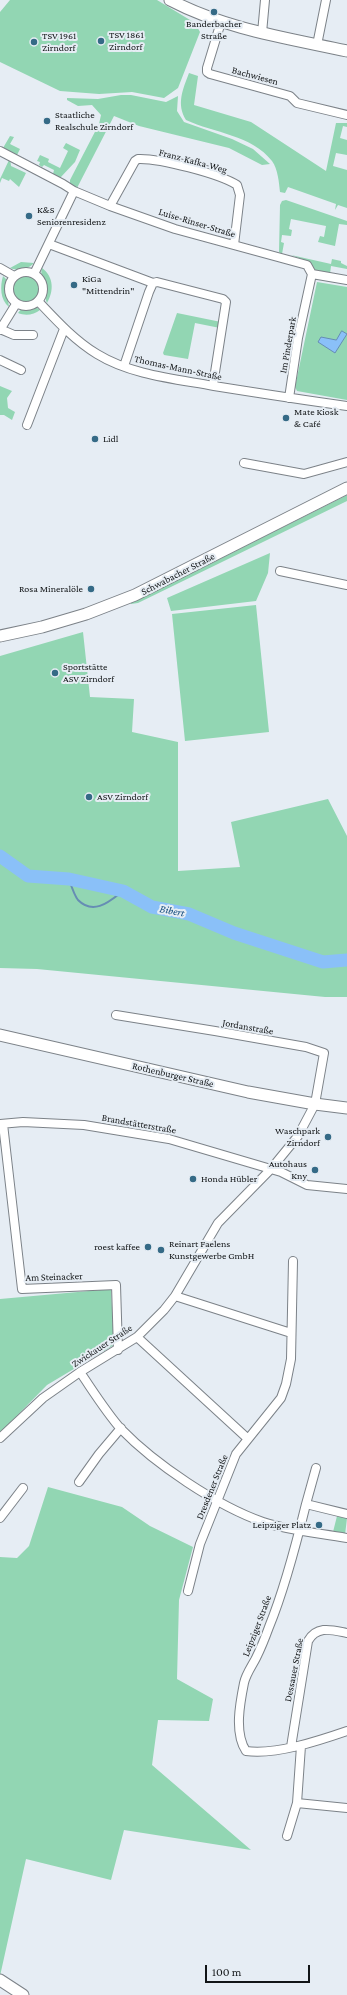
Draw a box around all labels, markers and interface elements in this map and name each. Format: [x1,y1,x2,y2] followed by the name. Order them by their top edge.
[209,7,219,17] marker: Banderbacher Straße
[186,18,242,42] place label: Banderbacher Straße
[109,29,144,52] place label: TSV 1861 Zirndorf
[42,30,76,54] place label: TSV 1961 Zirndorf
[96,36,106,46] marker: TSV 1861 Zirndorf
[29,37,39,47] marker: TSV 1961 Zirndorf
[230,64,280,88] street label: Bachwiesen
[55,109,133,132] place label: Staatliche Realschule Zirndorf
[42,116,52,126] marker: Staatliche Realschule Zirndorf
[158,146,228,176] street label: Franz-Kafka-Weg
[37,204,106,228] place label: K&S Seniorenresidenz
[157,206,237,240] street label: Luise-Rinser-Straße
[24,211,34,221] marker: K&S Seniorenresidenz
[82,273,134,296] place label: KiGa "Mittendrin"
[69,280,79,290] marker: KiGa "Mittendrin"
[277,316,299,374] street label: Im Pinderpark
[133,353,223,383] street label: Thomas-Mann-Straße
[294,406,338,430] place label: Mate Kiosk & Café
[281,413,291,423] marker: Mate Kiosk & Café
[103,433,118,445] place label: Lidl
[90,434,100,444] marker: Lidl
[139,550,217,598] street label: Schwabacher Straße
[19,583,83,595] place label: Rosa Mineralöle
[86,584,96,594] marker: Rosa Mineralöle
[63,661,114,684] place label: Sportstätte ASV Zirndorf
[50,668,60,678] marker: Sportstätte ASV Zirndorf
[97,791,148,803] place label: ASV Zirndorf
[84,792,94,802] marker: ASV Zirndorf
[158,902,186,920] water label: Bibert
[221,1017,275,1037] street label: Jordanstraße
[131,1060,215,1090] street label: Rothenburger Straße
[101,1112,177,1136] street label: Brandstätterstraße
[275,1125,320,1148] place label: Waschpark Zirndorf
[323,1132,333,1142] marker: Waschpark Zirndorf
[269,1158,307,1182] place label: Autohaus Kny
[310,1165,320,1175] marker: Autohaus Kny
[201,1173,257,1185] place label: Honda Hübler
[188,1174,198,1184] marker: Honda Hübler
[169,1238,254,1262] place label: Reinart Faelens Kunstgewerbe GmbH
[94,1241,140,1253] place label: roest kaffee
[143,1242,153,1252] marker: roest kaffee
[156,1245,166,1255] marker: Reinart Faelens Kunstgewerbe GmbH
[25,1270,83,1284] street label: Am Steinacker
[70,1322,134,1370] street label: Zwickauer Straße
[193,1453,231,1521] street label: Dresdener Straße
[253,1519,311,1531] place label: Leipziger Platz
[314,1520,324,1530] marker: Leipziger Platz
[240,1594,274,1658] street label: Leipziger Straße
[282,1637,306,1703] street label: Dessauer Straße
[207,1957,312,1983] scale bar
[212,1965,241,1979] text: 100 m

